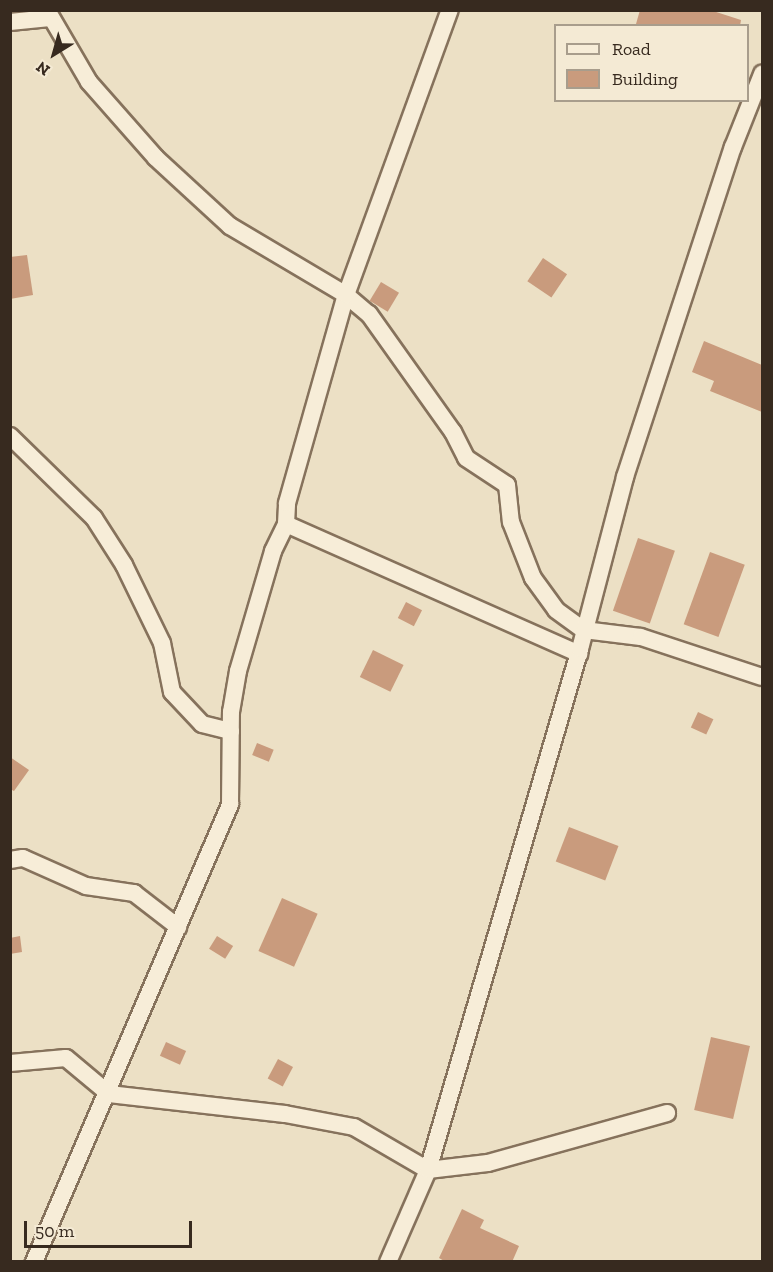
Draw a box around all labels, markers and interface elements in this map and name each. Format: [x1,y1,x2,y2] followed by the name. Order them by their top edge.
[24,24,84,84] north arrow
[554,24,749,102] legend
[612,38,651,60] text: Road
[32,58,53,80] text: N
[612,68,678,90] text: Building
[27,1209,195,1247] scale bar
[35,1220,74,1242] text: 50 m

